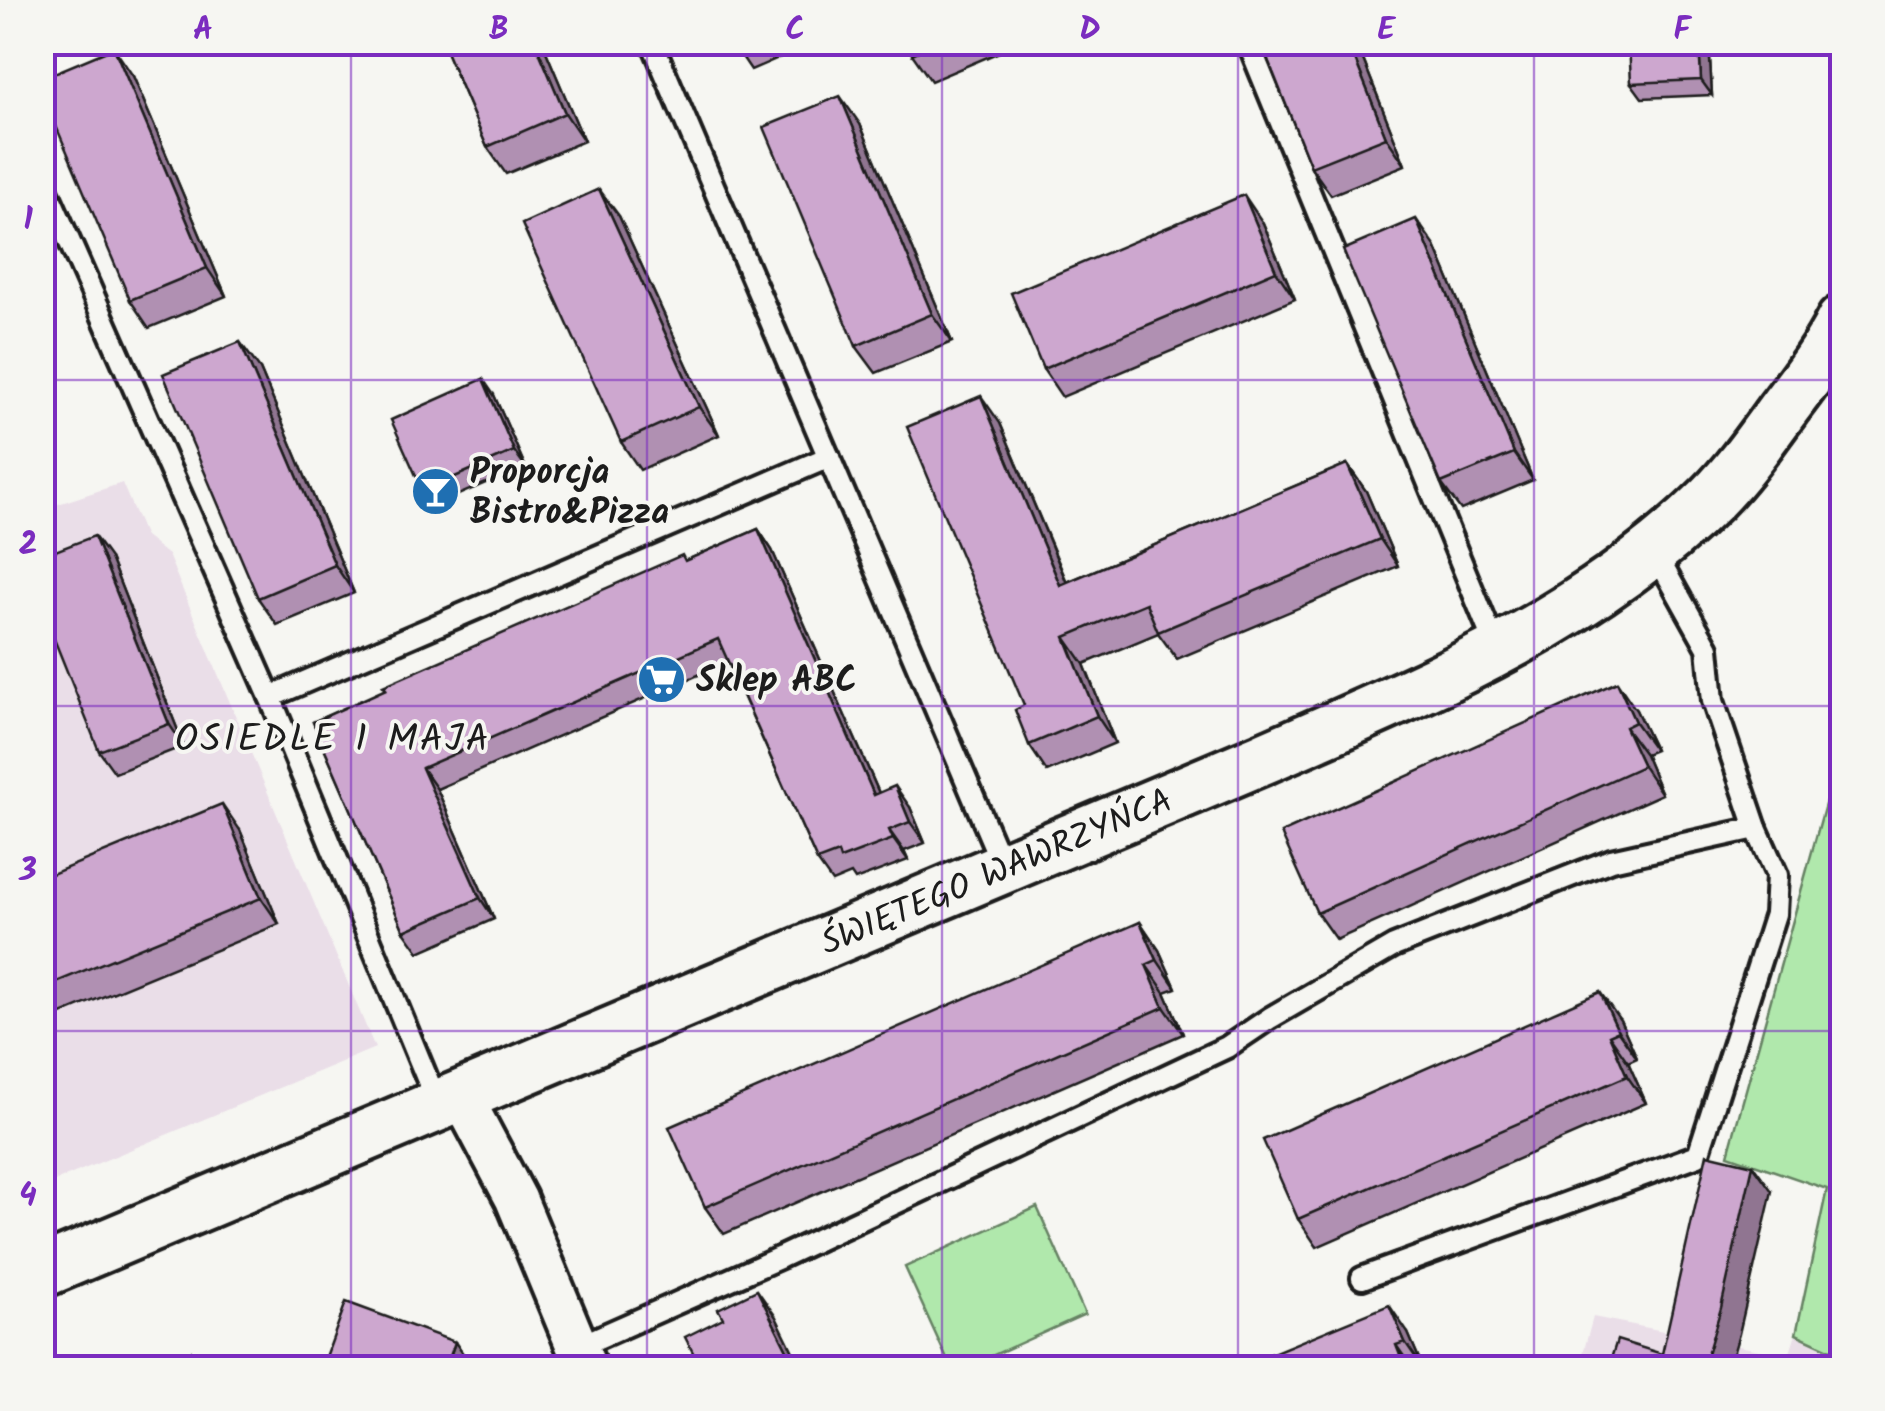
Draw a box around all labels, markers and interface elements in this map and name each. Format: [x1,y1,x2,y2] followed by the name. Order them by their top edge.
[193,5,213,56] text: A
[489,5,509,56] text: B
[785,5,805,56] text: C
[1079,5,1101,56] text: D
[1377,5,1396,56] text: E
[1673,5,1692,56] text: F
[23,195,33,246] text: 1
[470,446,669,542] place label: Proporcja Bistro&Pizza
[409,465,461,517] bar icon: Proporcja Bistro&Pizza
[19,520,37,571] text: 2
[635,653,687,705] supermarket icon: Sklep ABC
[696,654,857,710] place label: Sklep ABC
[175,711,491,771] district label: OSIEDLE 1 MAJA
[812,775,1182,973] street label: ŚWIĘTEGO WAWRZYŃCA
[18,846,37,897] text: 3
[19,1171,37,1222] text: 4

